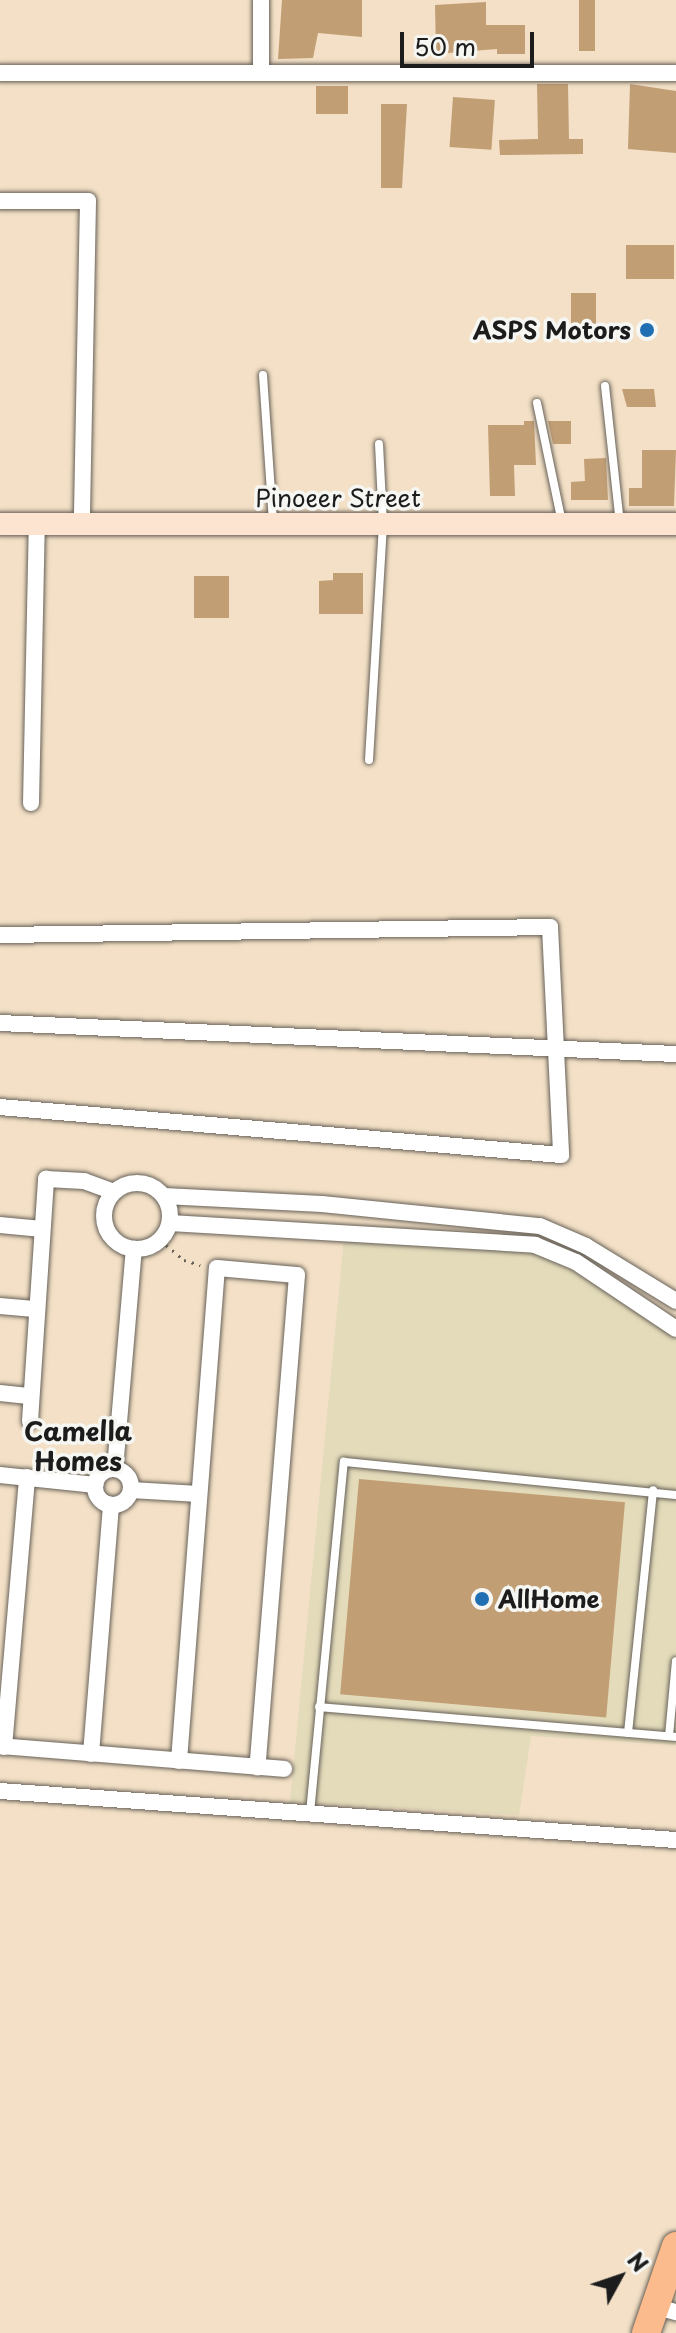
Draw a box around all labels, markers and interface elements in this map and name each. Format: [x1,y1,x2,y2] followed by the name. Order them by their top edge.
[404,16,538,66] scale bar
[414,28,476,64] text: 50 m
[474,316,631,344] place label: ASPS Motors
[638,321,656,339] marker: ASPS Motors
[255,484,421,512] street label: Pinoeer Street
[24,1415,132,1476] district label: Camella Homes
[498,1585,600,1613] place label: AllHome
[473,1590,491,1608] marker: AllHome
[580,2237,660,2317] north arrow
[621,2244,657,2279] text: N

